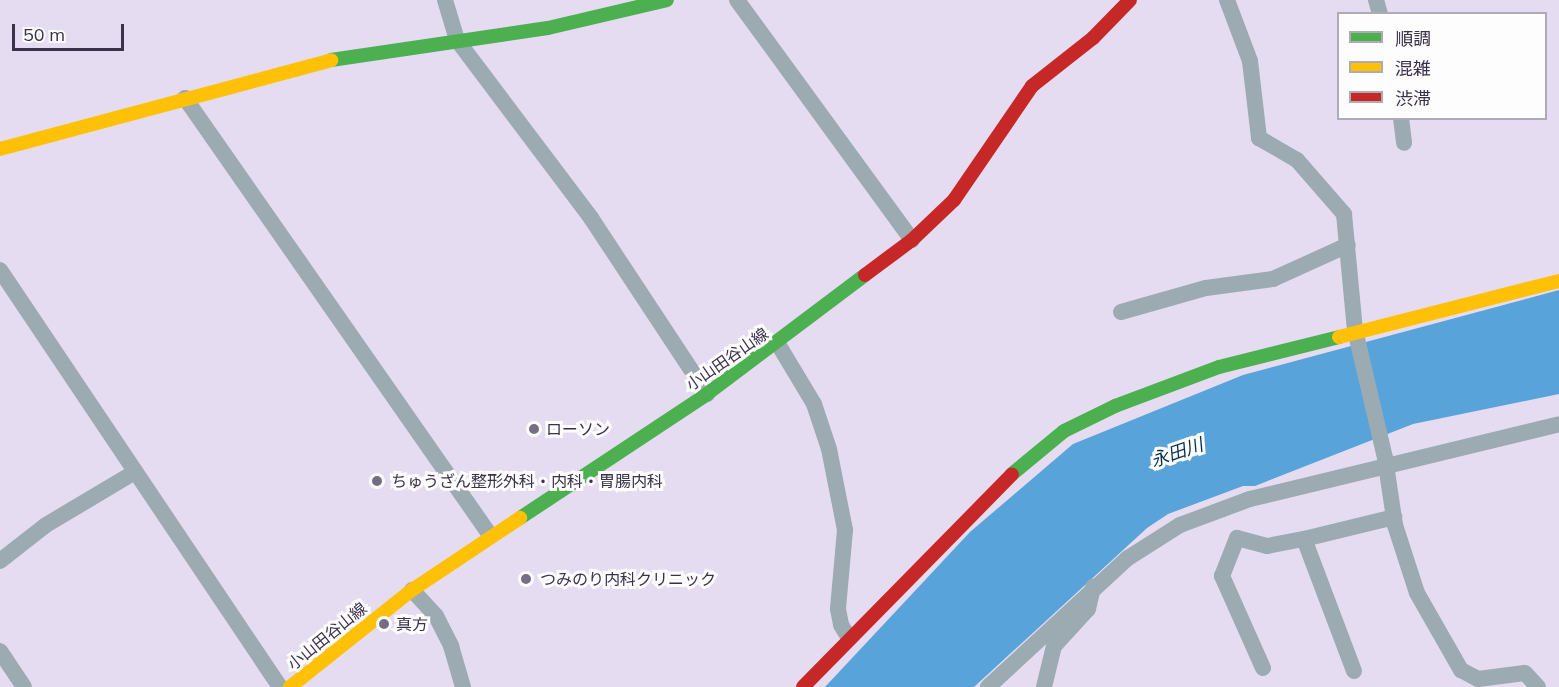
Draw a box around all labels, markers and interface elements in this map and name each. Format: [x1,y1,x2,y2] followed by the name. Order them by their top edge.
[15,12,128,50] scale bar
[1337,12,1547,120] legend
[23,23,65,46] text: 50 m
[1395,27,1431,50] text: 順調
[1395,57,1431,80] text: 混雑
[1395,87,1431,110] text: 渋滞
[682,324,772,394] street label: 小山田谷山線
[546,419,610,439] place label: ローソン
[527,422,541,436] marker: ローソン
[1148,434,1206,472] water label: 永田川
[391,471,663,491] place label: ちゅうざん整形外科・内科・胃腸内科
[368,472,386,490] marker: ちゅうざん整形外科・内科・胃腸内科
[540,569,716,589] place label: つみのり内科クリニック
[517,570,535,588] marker: つみのり内科クリニック
[284,598,370,674] street label: 小山田谷山線
[396,614,428,634] place label: 真方
[377,617,391,631] marker: 真方

